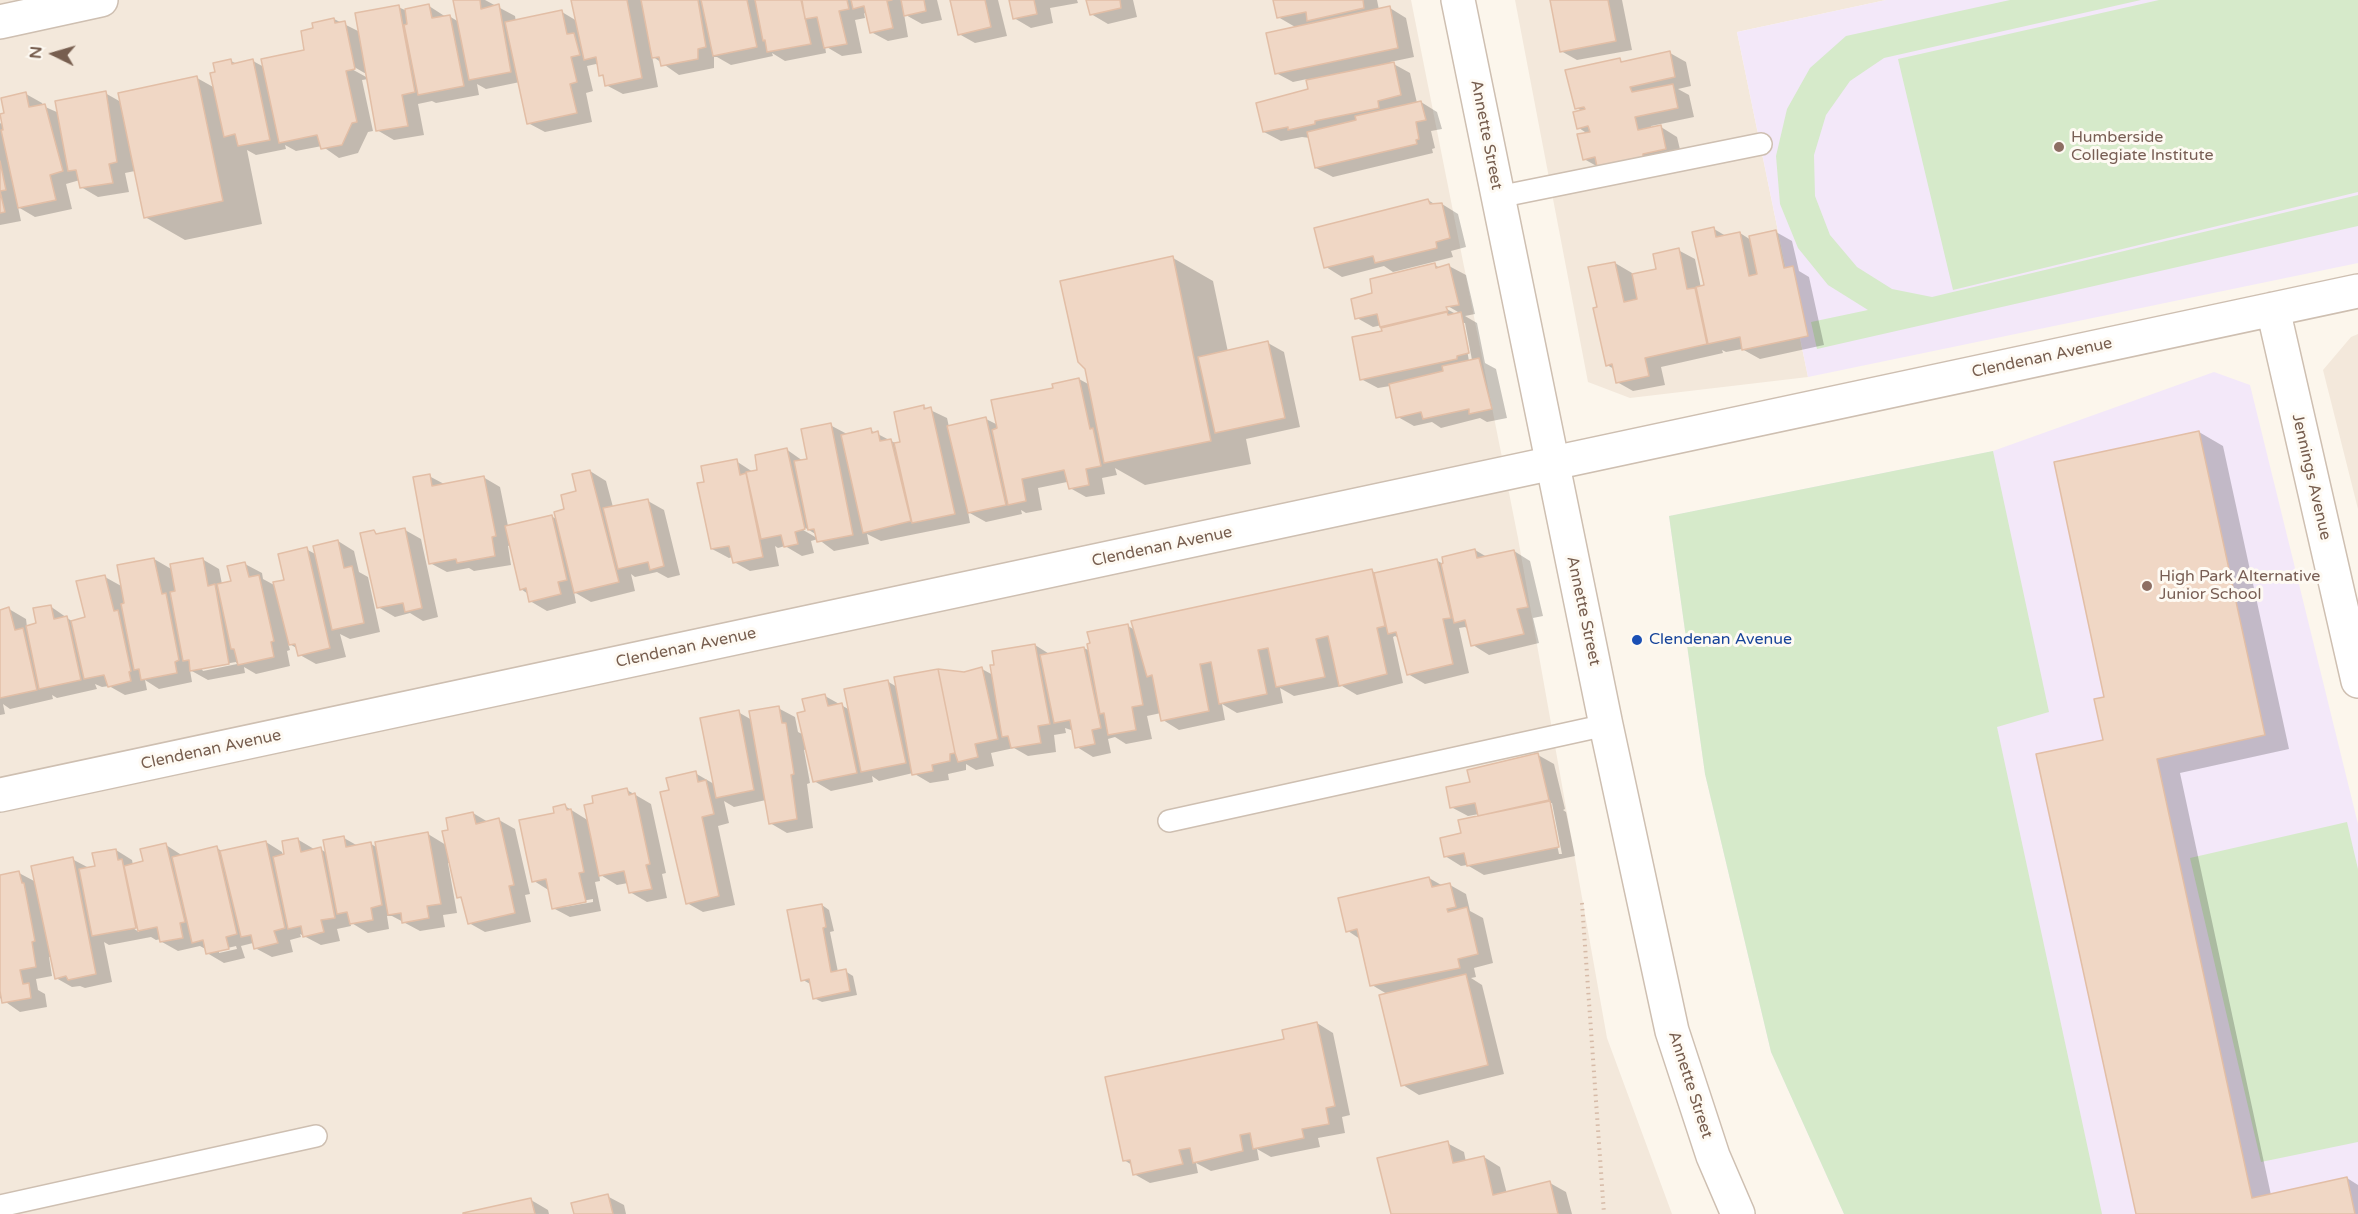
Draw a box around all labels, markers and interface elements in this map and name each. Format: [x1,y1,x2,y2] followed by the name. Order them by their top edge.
[24,24,84,84] north arrow
[26,45,47,60] text: N
[1466,78,1506,192] street label: Annette Street
[2071,128,2213,166] place label: Humberside Collegiate Institute
[2052,140,2066,154] marker: Humberside Collegiate Institute
[1970,334,2114,382] street label: Clendenan Avenue
[2287,412,2335,542] street label: Jennings Avenue
[1090,523,1234,571] street label: Clendenan Avenue
[1562,555,1604,667] street label: Annette Street
[2159,567,2320,605] place label: High Park Alternative Junior School
[2140,579,2154,593] marker: High Park Alternative Junior School
[614,624,758,672] street label: Clendenan Avenue
[1649,630,1792,650] place label: Clendenan Avenue
[1630,633,1644,647] marker: Clendenan Avenue
[139,726,283,774] street label: Clendenan Avenue
[1664,1029,1716,1141] street label: Annette Street

